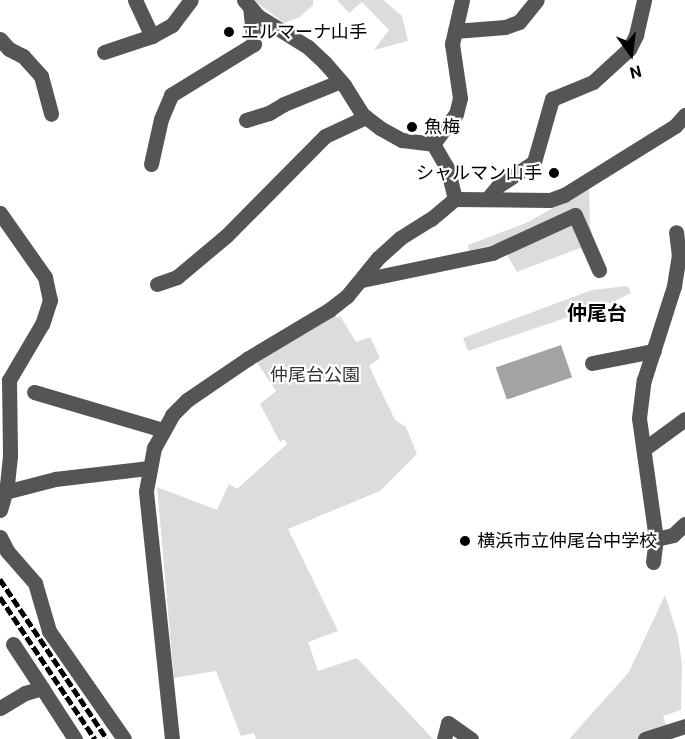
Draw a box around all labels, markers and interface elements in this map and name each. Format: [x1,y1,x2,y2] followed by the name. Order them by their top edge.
[241,21,367,43] place label: エルマーナ山手
[601,24,661,84] north arrow
[222,25,236,39] marker: エルマーナ山手
[628,61,643,83] text: N
[424,116,460,138] place label: 魚梅
[405,120,419,134] marker: 魚梅
[416,162,542,184] place label: シャルマン山手
[547,166,561,180] marker: シャルマン山手
[567,301,627,325] district label: 仲尾台
[270,364,360,386] park label: 仲尾台公園
[477,530,657,552] place label: 横浜市立仲尾台中学校
[458,534,472,548] marker: 横浜市立仲尾台中学校

